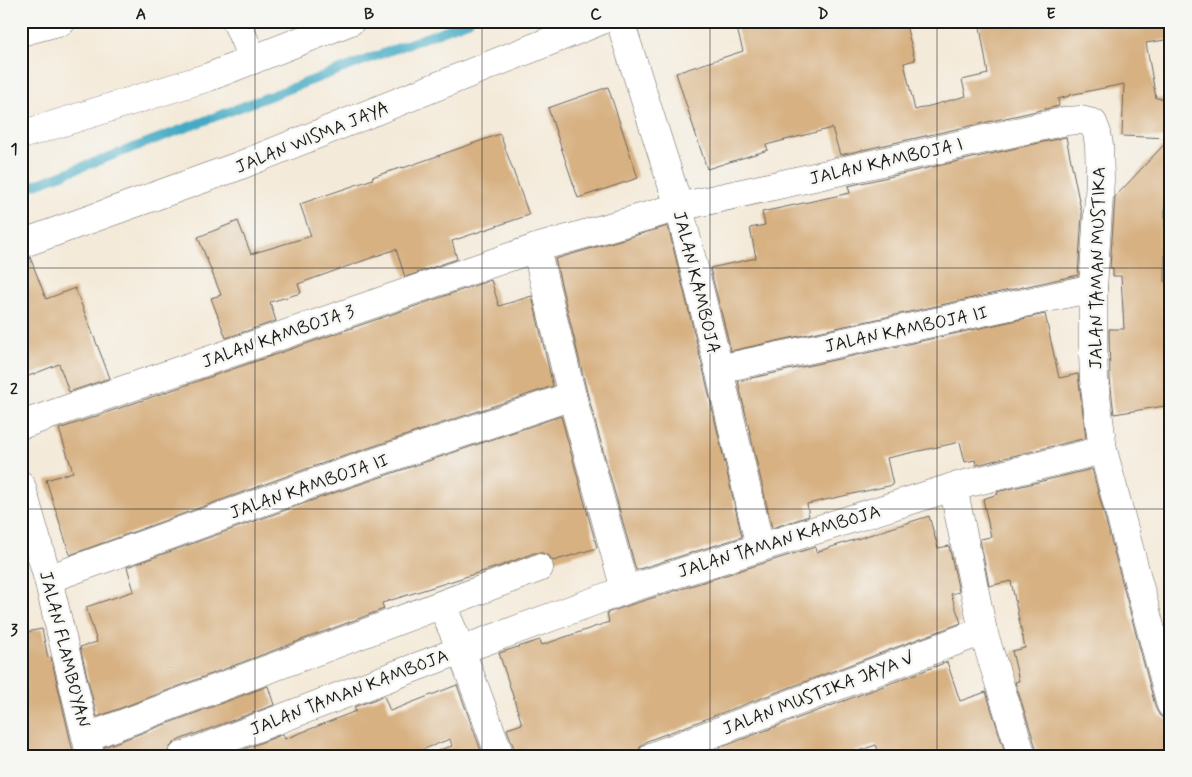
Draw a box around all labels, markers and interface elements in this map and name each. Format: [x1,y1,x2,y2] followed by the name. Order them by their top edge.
[136,4,146,25] text: A
[364,4,374,25] text: B
[590,4,602,25] text: C
[817,4,829,25] text: D
[1046,4,1056,25] text: E
[232,96,393,180] street label: JALAN WISMA JAYA
[807,133,965,191] street label: JALAN KAMBOJA I
[10,139,18,160] text: 1
[1084,166,1112,370] street label: JALAN TAMAN MUSTIKA
[667,208,725,356] street label: JALAN KAMBOJA
[199,300,358,374] street label: JALAN KAMBOJA 3
[822,301,990,359] street label: JALAN KAMBOJA II
[10,379,18,400] text: 2
[227,449,392,525] street label: JALAN KAMBOJA II
[675,500,884,584] street label: JALAN TAMAN KAMBOJA
[33,568,95,730] street label: JALAN FLAMBOYAN
[10,620,18,641] text: 3
[247,644,452,742] street label: JALAN TAMAN KAMBOJA
[719,646,918,742] street label: JALAN MUSTIKA JAYA V

